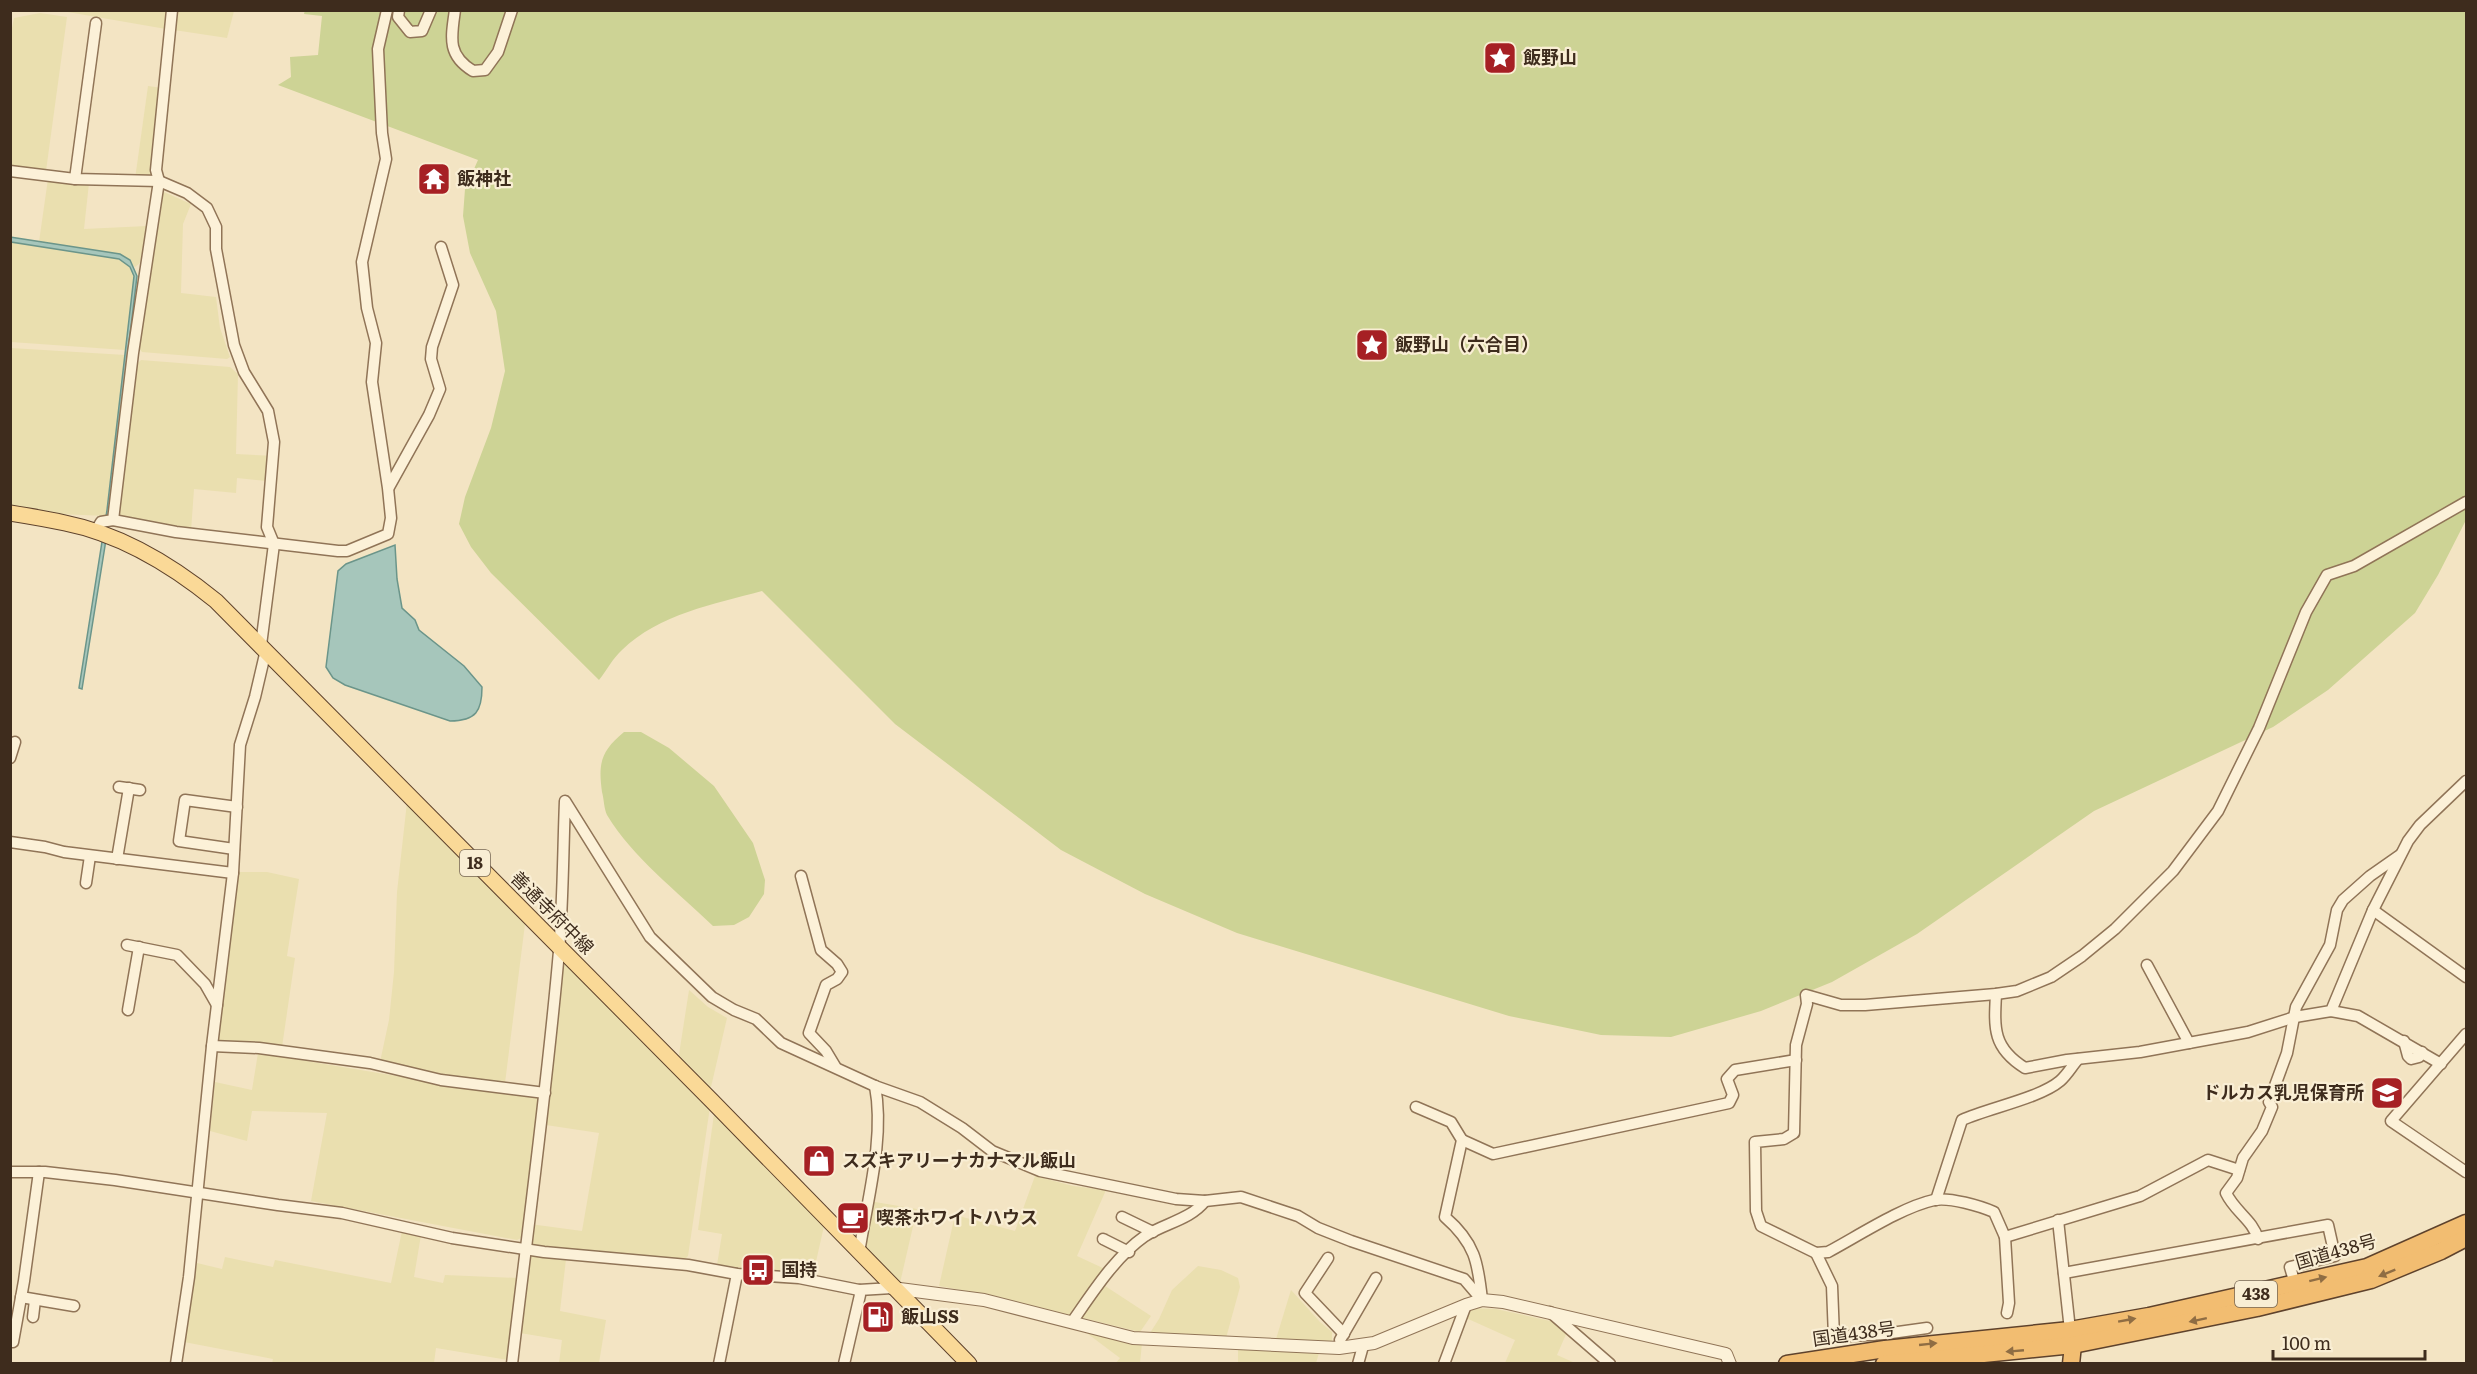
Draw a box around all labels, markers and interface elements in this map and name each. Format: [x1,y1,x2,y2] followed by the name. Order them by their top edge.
[1482,40,1518,76] place icon: 飯野山
[1523,43,1577,70] place label: 飯野山
[416,161,452,197] temple icon: 飯神社
[457,164,511,191] place label: 飯神社
[1354,327,1390,363] place icon: 飯野山（六合目）
[1395,330,1539,357] place label: 飯野山（六合目）
[460,850,490,876] road number: 18
[505,864,601,960] street label: 善通寺府中線
[2369,1075,2405,1111] school or university icon: ドルカス乳児保育所
[2203,1078,2364,1105] place label: ドルカス乳児保育所
[801,1143,837,1179] shop icon: スズキアリーナカナマル飯山
[842,1146,1076,1173] place label: スズキアリーナカナマル飯山
[835,1200,871,1236] cafe icon: 喫茶ホワイトハウス
[876,1203,1038,1230] place label: 喫茶ホワイトハウス
[2292,1226,2379,1275] street label: 国道438号
[740,1252,776,1288] bus stop icon: 国持
[781,1255,817,1282] place label: 国持
[2378,1269,2396,1278] one-way arrow
[2309,1273,2327,1283] one-way arrow
[2235,1281,2277,1307] road number: 438
[860,1299,896,1335] fuel station icon: 飯山SS
[901,1302,959,1329] place label: 飯山SS
[1811,1313,1897,1352] street label: 国道438号
[2118,1315,2137,1324] one-way arrow
[2188,1316,2207,1325] one-way arrow
[2273,1323,2424,1361] scale bar
[2282,1329,2331,1356] text: 100 m
[1919,1340,1938,1349] one-way arrow
[2006,1346,2025,1356] one-way arrow

